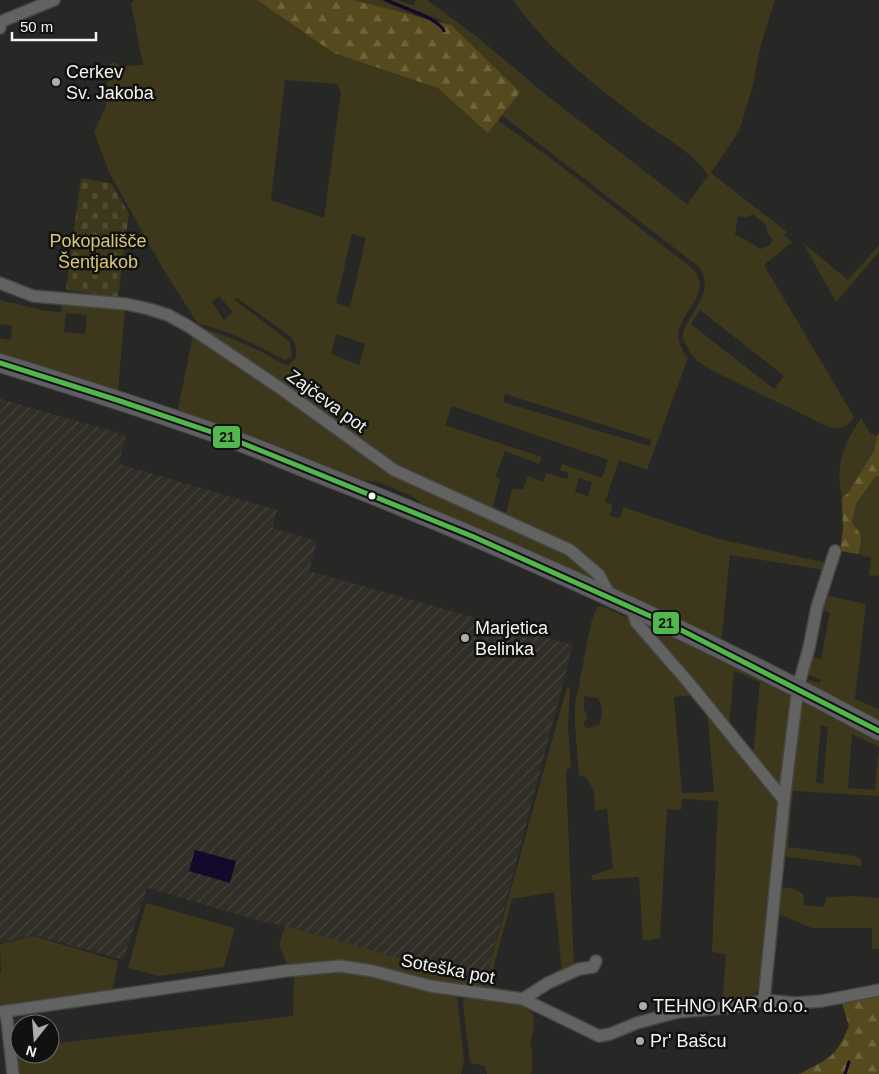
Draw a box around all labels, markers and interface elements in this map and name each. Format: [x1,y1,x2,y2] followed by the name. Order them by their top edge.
[12,10,96,42] scale bar
[20,18,53,35] text: 50 m
[66,62,155,103] place label: Cerkev Sv. Jakoba
[50,76,62,88] marker: Cerkev Sv. Jakoba
[49,231,147,272] park label: Pokopališče Šentjakob
[283,366,371,436] street label: Zajčeva pot
[212,425,241,449] line badge: 21
[219,429,235,445] text: 21
[367,491,377,501] unlabelled marker
[652,611,680,635] line badge: 21
[658,615,674,631] text: 21
[475,618,549,659] place label: Marjetica Belinka
[459,632,471,644] marker: Marjetica Belinka
[399,950,497,988] street label: Soteška pot
[653,996,808,1016] place label: TEHNO KAR d.o.o.
[637,1000,649,1012] marker: TEHNO KAR d.o.o.
[10,1014,60,1064] north arrow
[650,1031,726,1051] place label: Pr' Bašcu
[634,1035,646,1047] marker: Pr' Bašcu
[24,1042,38,1061] text: N

